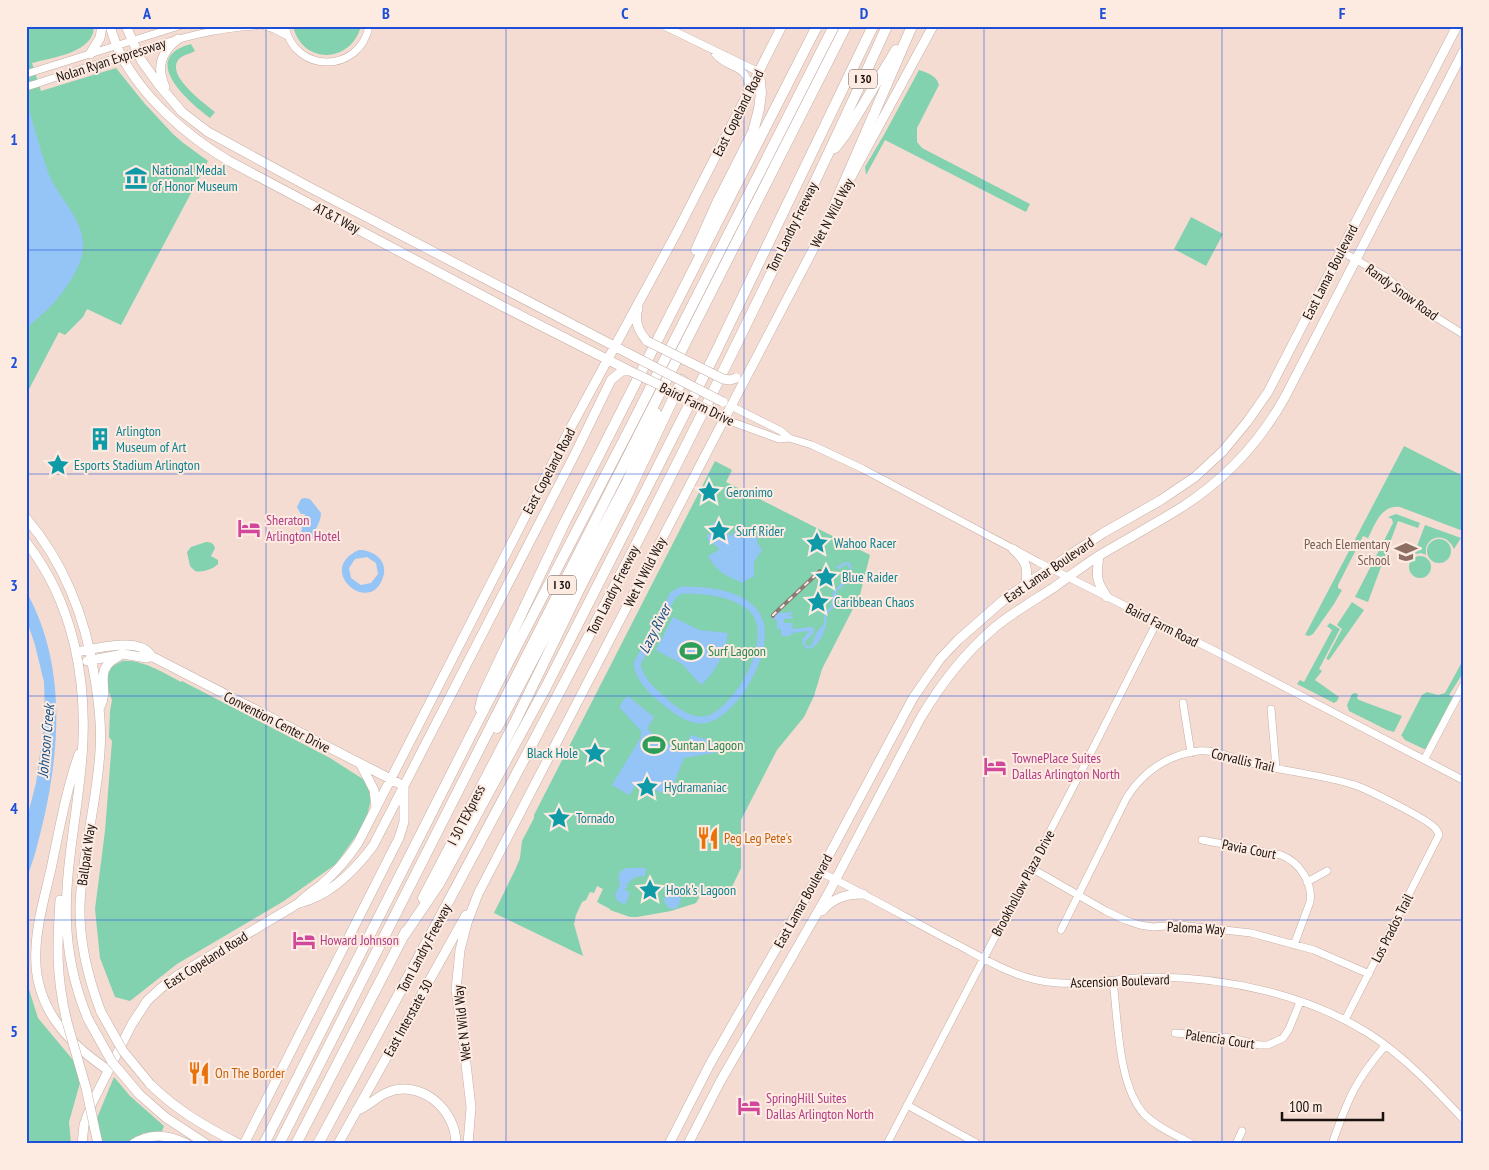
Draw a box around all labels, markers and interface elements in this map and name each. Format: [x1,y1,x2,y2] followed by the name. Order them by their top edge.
[142,3,152,23] text: A
[382,3,390,23] text: B
[621,3,629,23] text: C
[860,3,869,23] text: D
[1100,3,1107,23] text: E
[1339,3,1346,23] text: F
[54,34,169,86] street label: Nolan Ryan Expressway
[708,67,768,159] street label: East Copeland Road
[849,70,877,88] road number: I 30
[10,129,18,149] text: 1
[152,161,238,195] place label: National Medal of Honor Museum
[123,165,149,191] museum icon: National Medal of Honor Museum
[806,175,858,251] street label: Wet N Wild Way
[762,178,822,275] street label: Tom Landry Freeway
[311,198,364,238] street label: AT&T Way
[1298,221,1362,323] street label: East Lamar Boulevard
[1362,260,1442,324] street label: Randy Snow Road
[10,352,18,372] text: 2
[657,378,737,430] street label: Baird Farm Drive
[116,422,187,456] place label: Arlington Museum of Art
[519,425,579,517] street label: East Copeland Road
[87,426,113,452] building icon: Arlington Museum of Art
[45,452,71,478] place icon: Esports Stadium Arlington
[74,456,200,474] place label: Esports Stadium Arlington
[696,479,722,505] place icon: Geronimo
[726,483,773,501] place label: Geronimo
[266,511,341,545] place label: Sheraton Arlington Hotel
[236,515,262,541] hotel icon: Sheraton Arlington Hotel
[706,518,732,544] place icon: Surf Rider
[736,522,784,540] place label: Surf Rider
[804,530,830,556] place icon: Wahoo Racer
[620,533,671,610] street label: Wet N Wild Way
[1001,533,1097,607] street label: East Lamar Boulevard
[834,534,897,552] place label: Wahoo Racer
[1304,535,1391,569] place label: Peach Elementary School
[1393,539,1419,565] school or university icon: Peach Elementary School
[583,542,644,638] street label: Tom Landry Freeway
[813,564,839,590] place icon: Blue Raider
[842,568,898,586] place label: Blue Raider
[10,575,18,595] text: 3
[548,576,576,594] road number: I 30
[805,589,831,615] place icon: Caribbean Chaos
[834,593,915,611] place label: Caribbean Chaos
[634,599,676,656] water label: Lazy River
[1123,599,1201,651] street label: Baird Farm Road
[678,638,704,664] sports icon: Surf Lagoon
[708,642,766,660] place label: Surf Lagoon
[221,687,334,757] street label: Convention Center Drive
[33,701,58,779] water label: Johnson Creek
[641,732,667,758] sports icon: Suntan Lagoon
[671,736,743,754] place label: Suntan Lagoon
[582,740,608,766] place icon: Black Hole
[527,744,578,762] place label: Black Hole
[1209,744,1277,776] street label: Corvallis Trail
[1012,749,1120,783] place label: TownePlace Suites Dallas Arlington North
[982,753,1008,779] hotel icon: TownePlace Suites Dallas Arlington North
[634,774,660,800] place icon: Hydramaniac
[664,778,727,796] place label: Hydramaniac
[443,781,489,848] street label: I 30 TEXpress
[10,798,18,818] text: 4
[546,805,572,831] place icon: Tornado
[576,809,615,827] place label: Tornado
[73,822,99,887] street label: Ballpark Way
[695,825,721,851] restaurant icon: Peg Leg Pete's
[987,827,1059,939] street label: Brookhollow Plaza Drive
[724,829,792,847] place label: Peg Leg Pete's
[1220,835,1278,863] street label: Pavia Court
[770,851,836,951] street label: East Lamar Boulevard
[637,877,663,903] place icon: Hook's Lagoon
[666,881,736,899] place label: Hook's Lagoon
[1367,890,1417,965] street label: Los Prados Trail
[393,900,455,996] street label: Tom Landry Freeway
[1167,917,1226,939] street label: Paloma Way
[161,927,251,993] street label: East Copeland Road
[291,927,317,953] hotel icon: Howard Johnson
[320,931,399,949] place label: Howard Johnson
[1070,970,1170,992] street label: Ascension Boulevard
[379,976,437,1060] street label: East Interstate 30
[449,983,475,1062] street label: Wet N Wild Way
[10,1021,18,1041] text: 5
[1184,1025,1256,1053] street label: Palencia Court
[186,1060,212,1086] restaurant icon: On The Border
[215,1064,285,1082] place label: On The Border
[766,1089,874,1123] place label: SpringHill Suites Dallas Arlington North
[1282,1090,1383,1122] scale bar
[736,1093,762,1119] hotel icon: SpringHill Suites Dallas Arlington North
[1289,1097,1322,1116] text: 100 m

